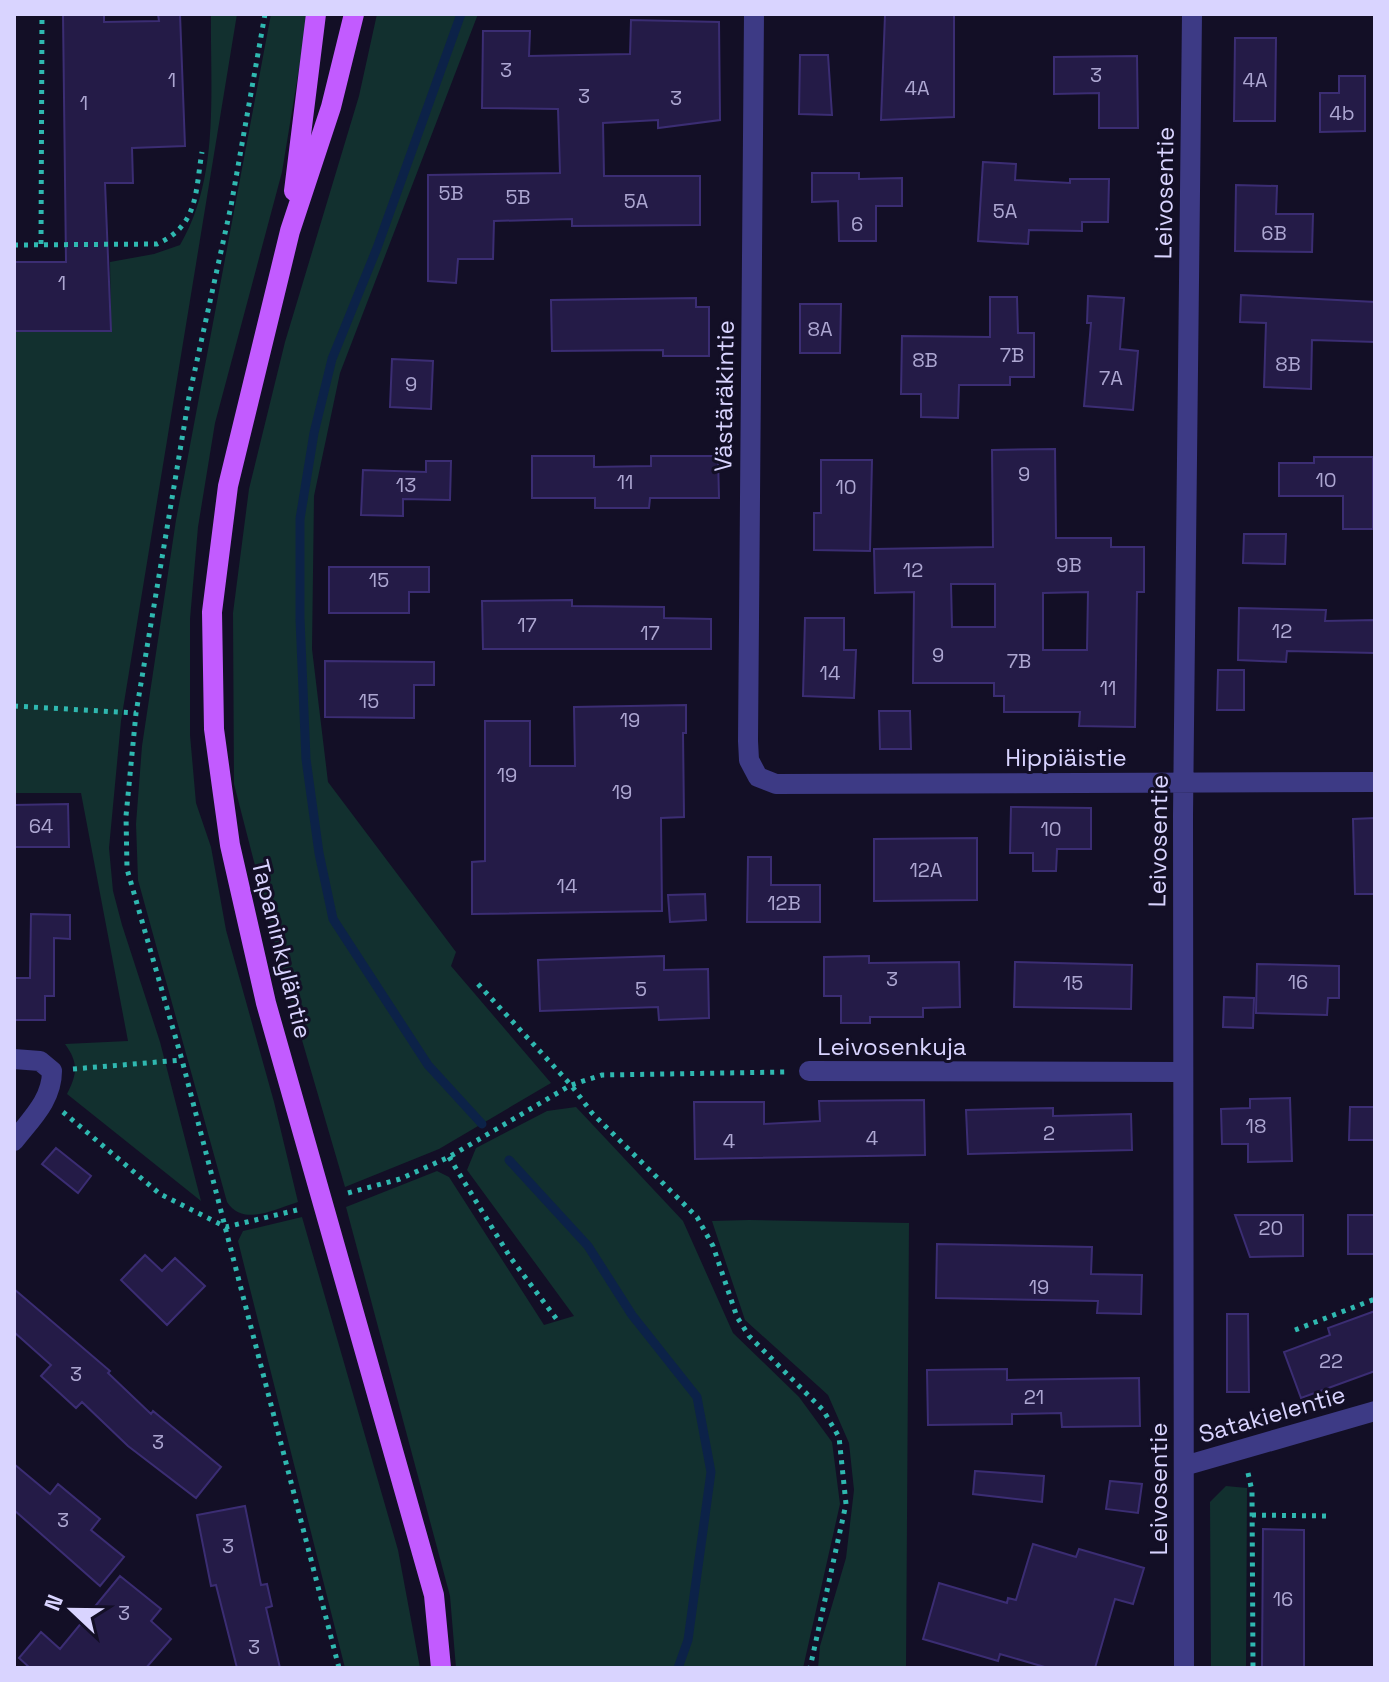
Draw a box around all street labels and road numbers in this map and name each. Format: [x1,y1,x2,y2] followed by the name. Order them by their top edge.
[1147,126,1181,260] street label: Leivosentie
[707,320,741,472] street label: Västäräkintie
[1005,742,1127,773] street label: Hippiäistie
[1141,774,1175,908] street label: Leivosentie
[245,856,319,1042] street label: Tapaninkyläntie
[817,1031,967,1062] street label: Leivosenkuja
[1195,1378,1349,1450] street label: Satakielentie
[1143,1423,1174,1555] street label: Leivosentie

